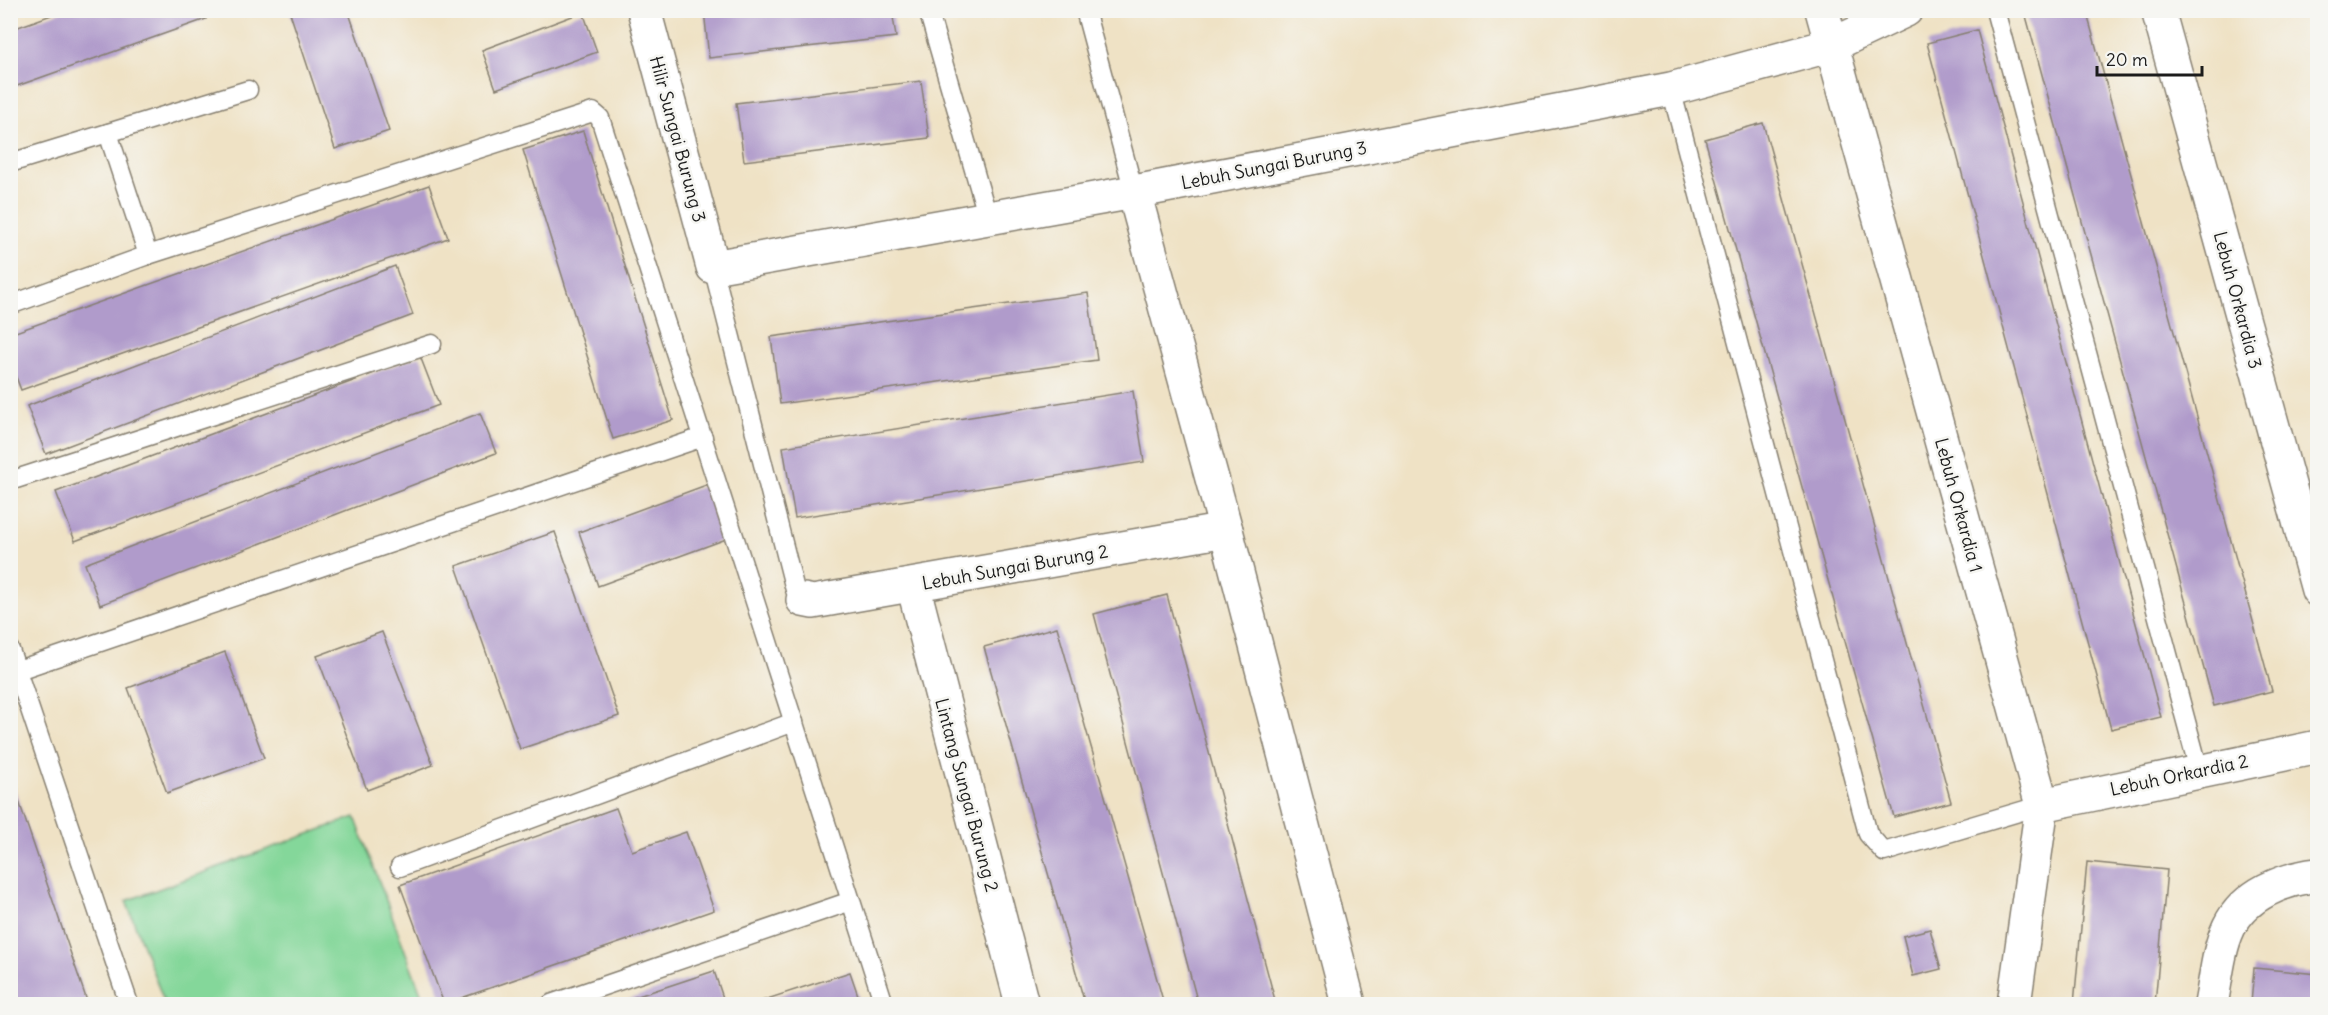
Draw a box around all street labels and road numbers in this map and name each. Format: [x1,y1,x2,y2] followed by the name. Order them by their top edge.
[645,53,711,225] street label: Hilir Sungai Burung 3
[1179,136,1369,194] street label: Lebuh Sungai Burung 3
[2209,229,2267,371] street label: Lebuh Orkardia 3
[1930,435,1988,575] street label: Lebuh Orkardia 1
[920,539,1110,595] street label: Lebuh Sungai Burung 2
[930,696,1004,894] street label: Lintang Sungai Burung 2
[2108,749,2250,801] street label: Lebuh Orkardia 2

